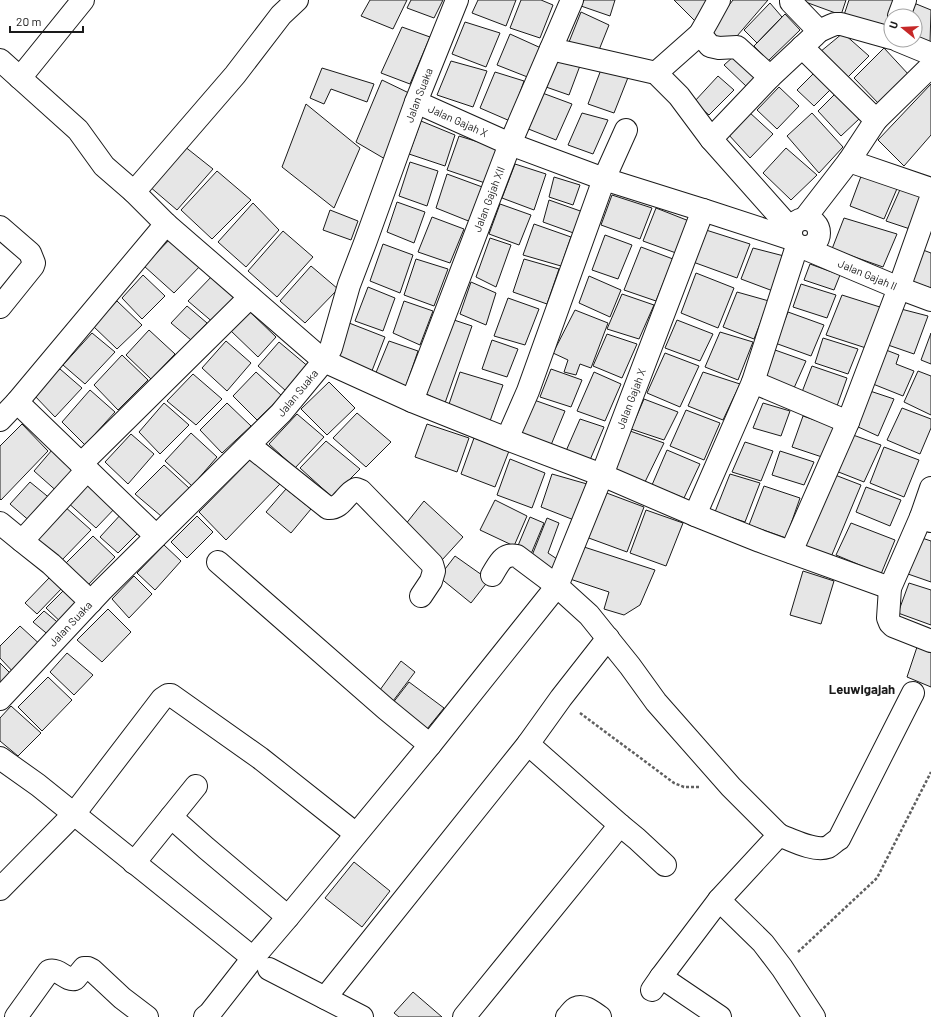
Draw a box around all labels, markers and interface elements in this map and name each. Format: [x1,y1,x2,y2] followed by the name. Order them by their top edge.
[10,8,83,34] scale bar
[883,8,923,48] north arrow
[16,14,42,28] text: 20 m
[886,19,900,30] text: U
[402,66,435,124] street label: Jalan Suaka
[427,101,490,139] street label: Jalan Gajah X
[470,164,507,234] street label: Jalan Gajah XII
[836,256,899,292] street label: Jalan Gajah II
[274,366,320,419] street label: Jalan Suaka
[613,366,648,431] street label: Jalan Gajah X
[46,598,94,649] street label: Jalan Suaka
[829,681,895,697] district label: Leuwigajah

